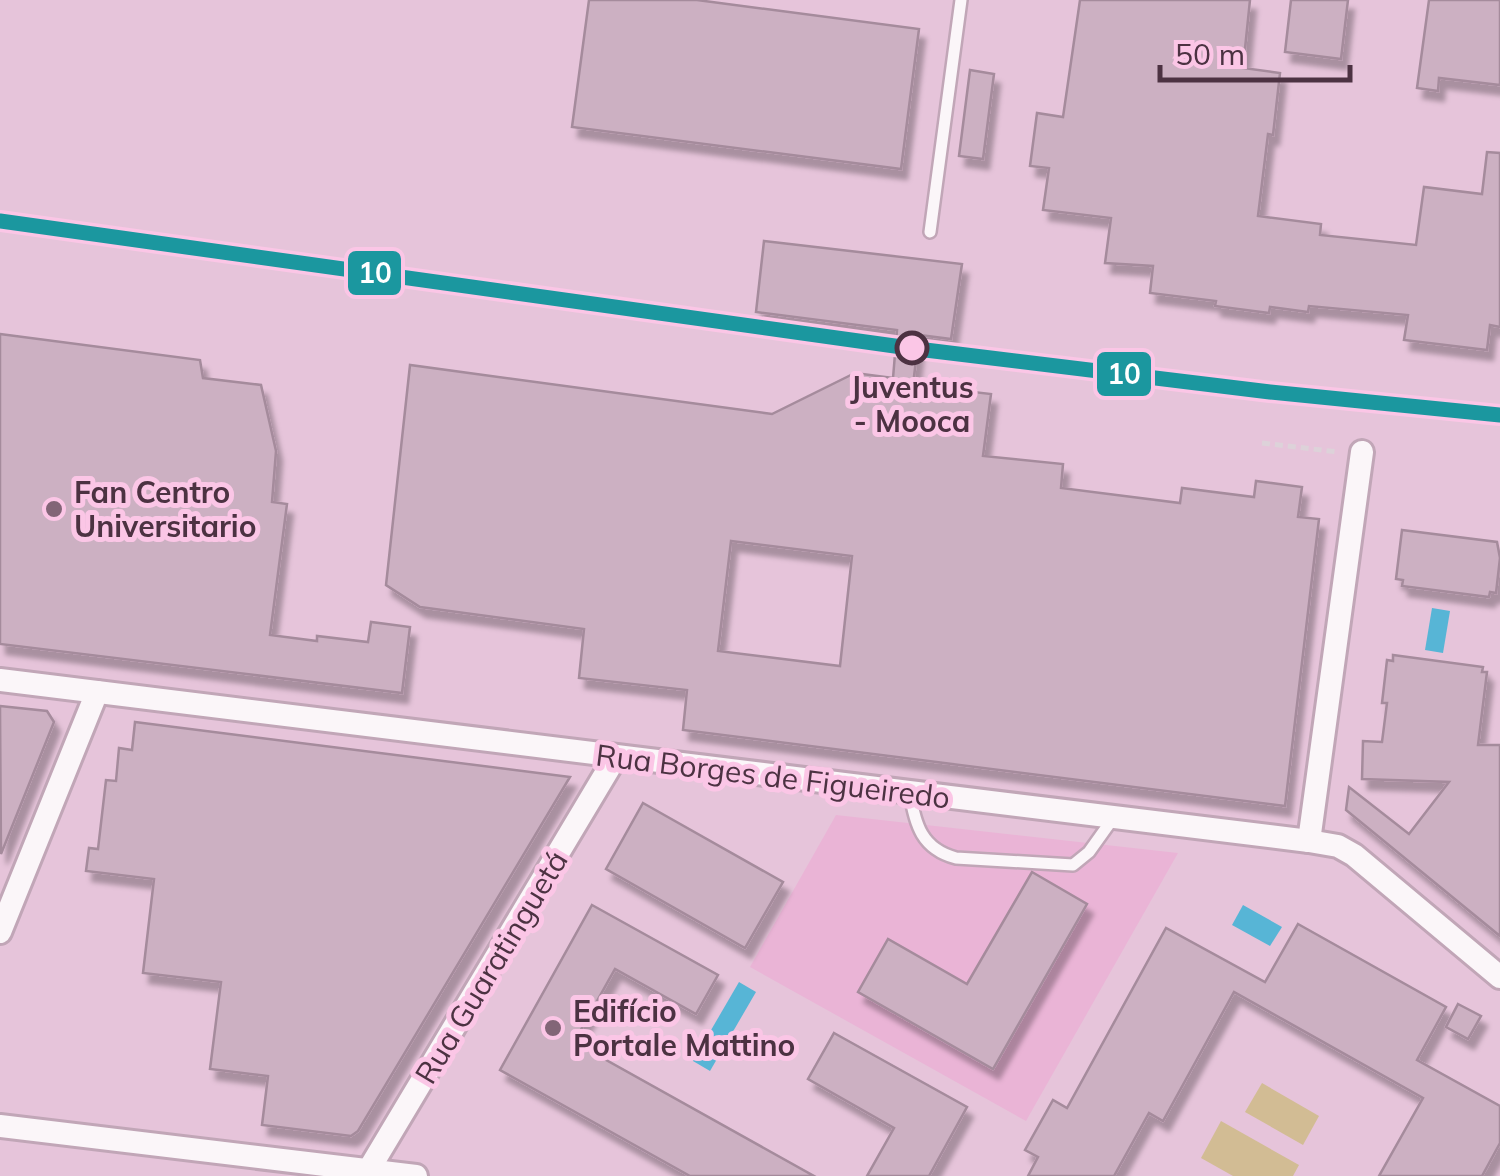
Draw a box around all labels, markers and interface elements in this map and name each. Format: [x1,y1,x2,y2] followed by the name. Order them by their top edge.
[1160,20,1350,82] scale bar
[1175,35,1245,73] text: 50 m
[346,249,403,297] line badge: 10
[358,255,392,290] text: 10
[896,332,928,364] marker: Juventus - Mooca
[1095,350,1153,398] line badge: 10
[1107,356,1141,391] text: 10
[850,368,974,440] place label: Juventus - Mooca
[74,473,256,545] place label: Fan Centro Universitario
[43,498,65,520] marker: Fan Centro Universitario
[594,735,952,817] street label: Rua Borges de Figueiredo
[406,844,576,1090] street label: Rua Guaratinguetá
[573,992,795,1064] place label: Edifício Portale Mattino
[542,1017,564,1039] marker: Edifício Portale Mattino

